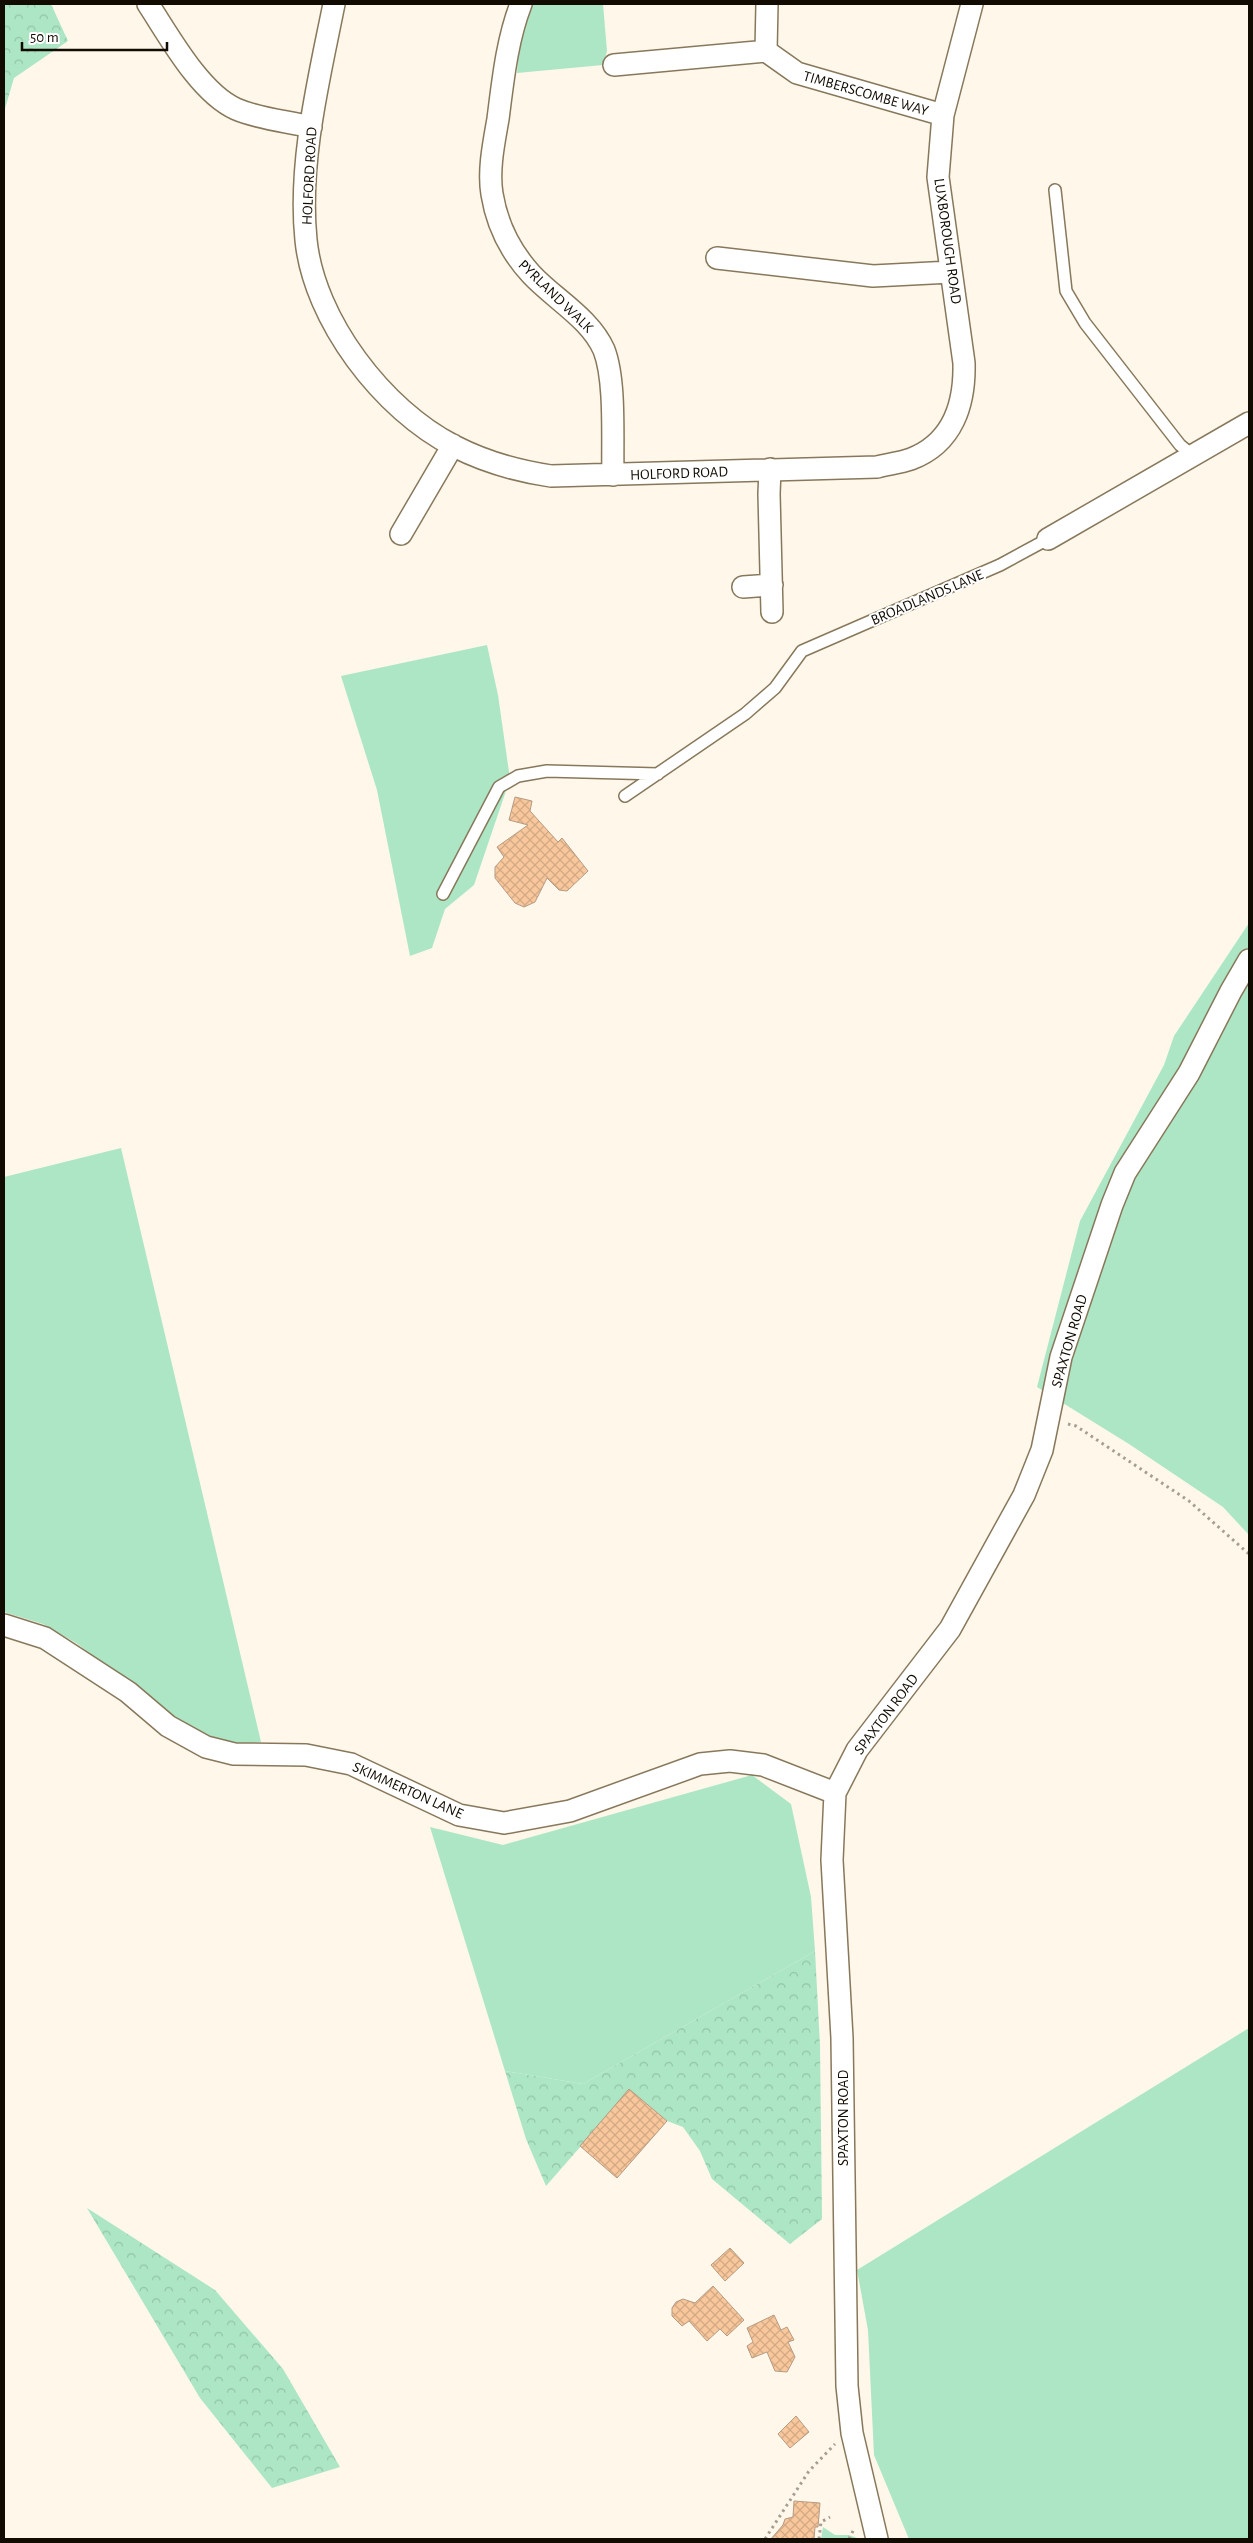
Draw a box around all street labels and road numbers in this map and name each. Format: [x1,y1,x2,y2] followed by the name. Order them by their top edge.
[801,68,930,119] street label: TIMBERSCOMBE WAY
[299,126,320,225] street label: HOLFORD ROAD
[931,177,964,305] street label: LUXBOROUGH ROAD
[515,257,596,336] street label: PYRLAND WALK
[630,464,729,483] street label: HOLFORD ROAD
[869,567,986,628] street label: BROADLANDS LANE
[1049,1293,1090,1389] street label: SPAXTON ROAD
[851,1671,922,1757] street label: SPAXTON ROAD
[350,1759,465,1822] street label: SKIMMERTON LANE
[836,2070,851,2166] street label: SPAXTON ROAD

